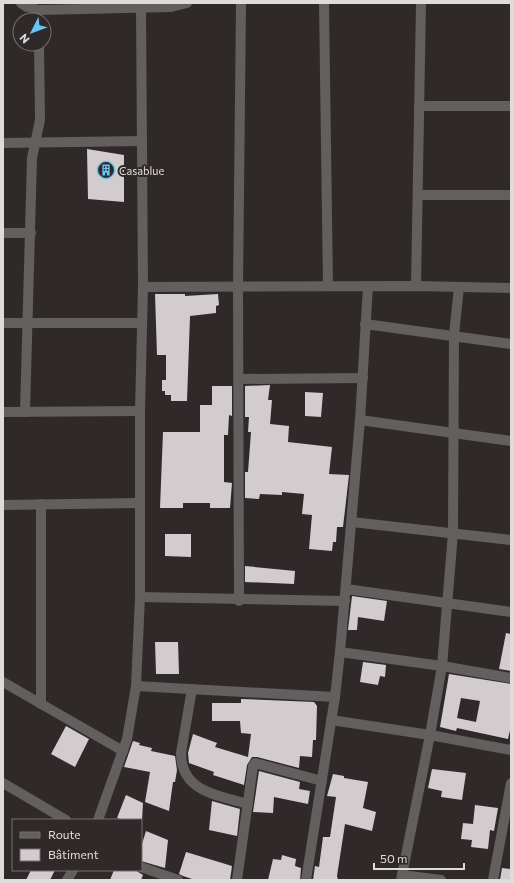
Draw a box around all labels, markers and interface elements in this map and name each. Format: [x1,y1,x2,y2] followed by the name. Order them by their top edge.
[12,12,52,52] north arrow
[17,32,32,46] text: N
[96,160,116,180] building icon: Casablue
[119,164,164,177] place label: Casablue
[12,819,142,871] legend
[48,827,81,841] text: Route
[374,845,464,871] scale bar
[48,847,99,861] text: Bâtiment
[380,851,408,865] text: 50 m

